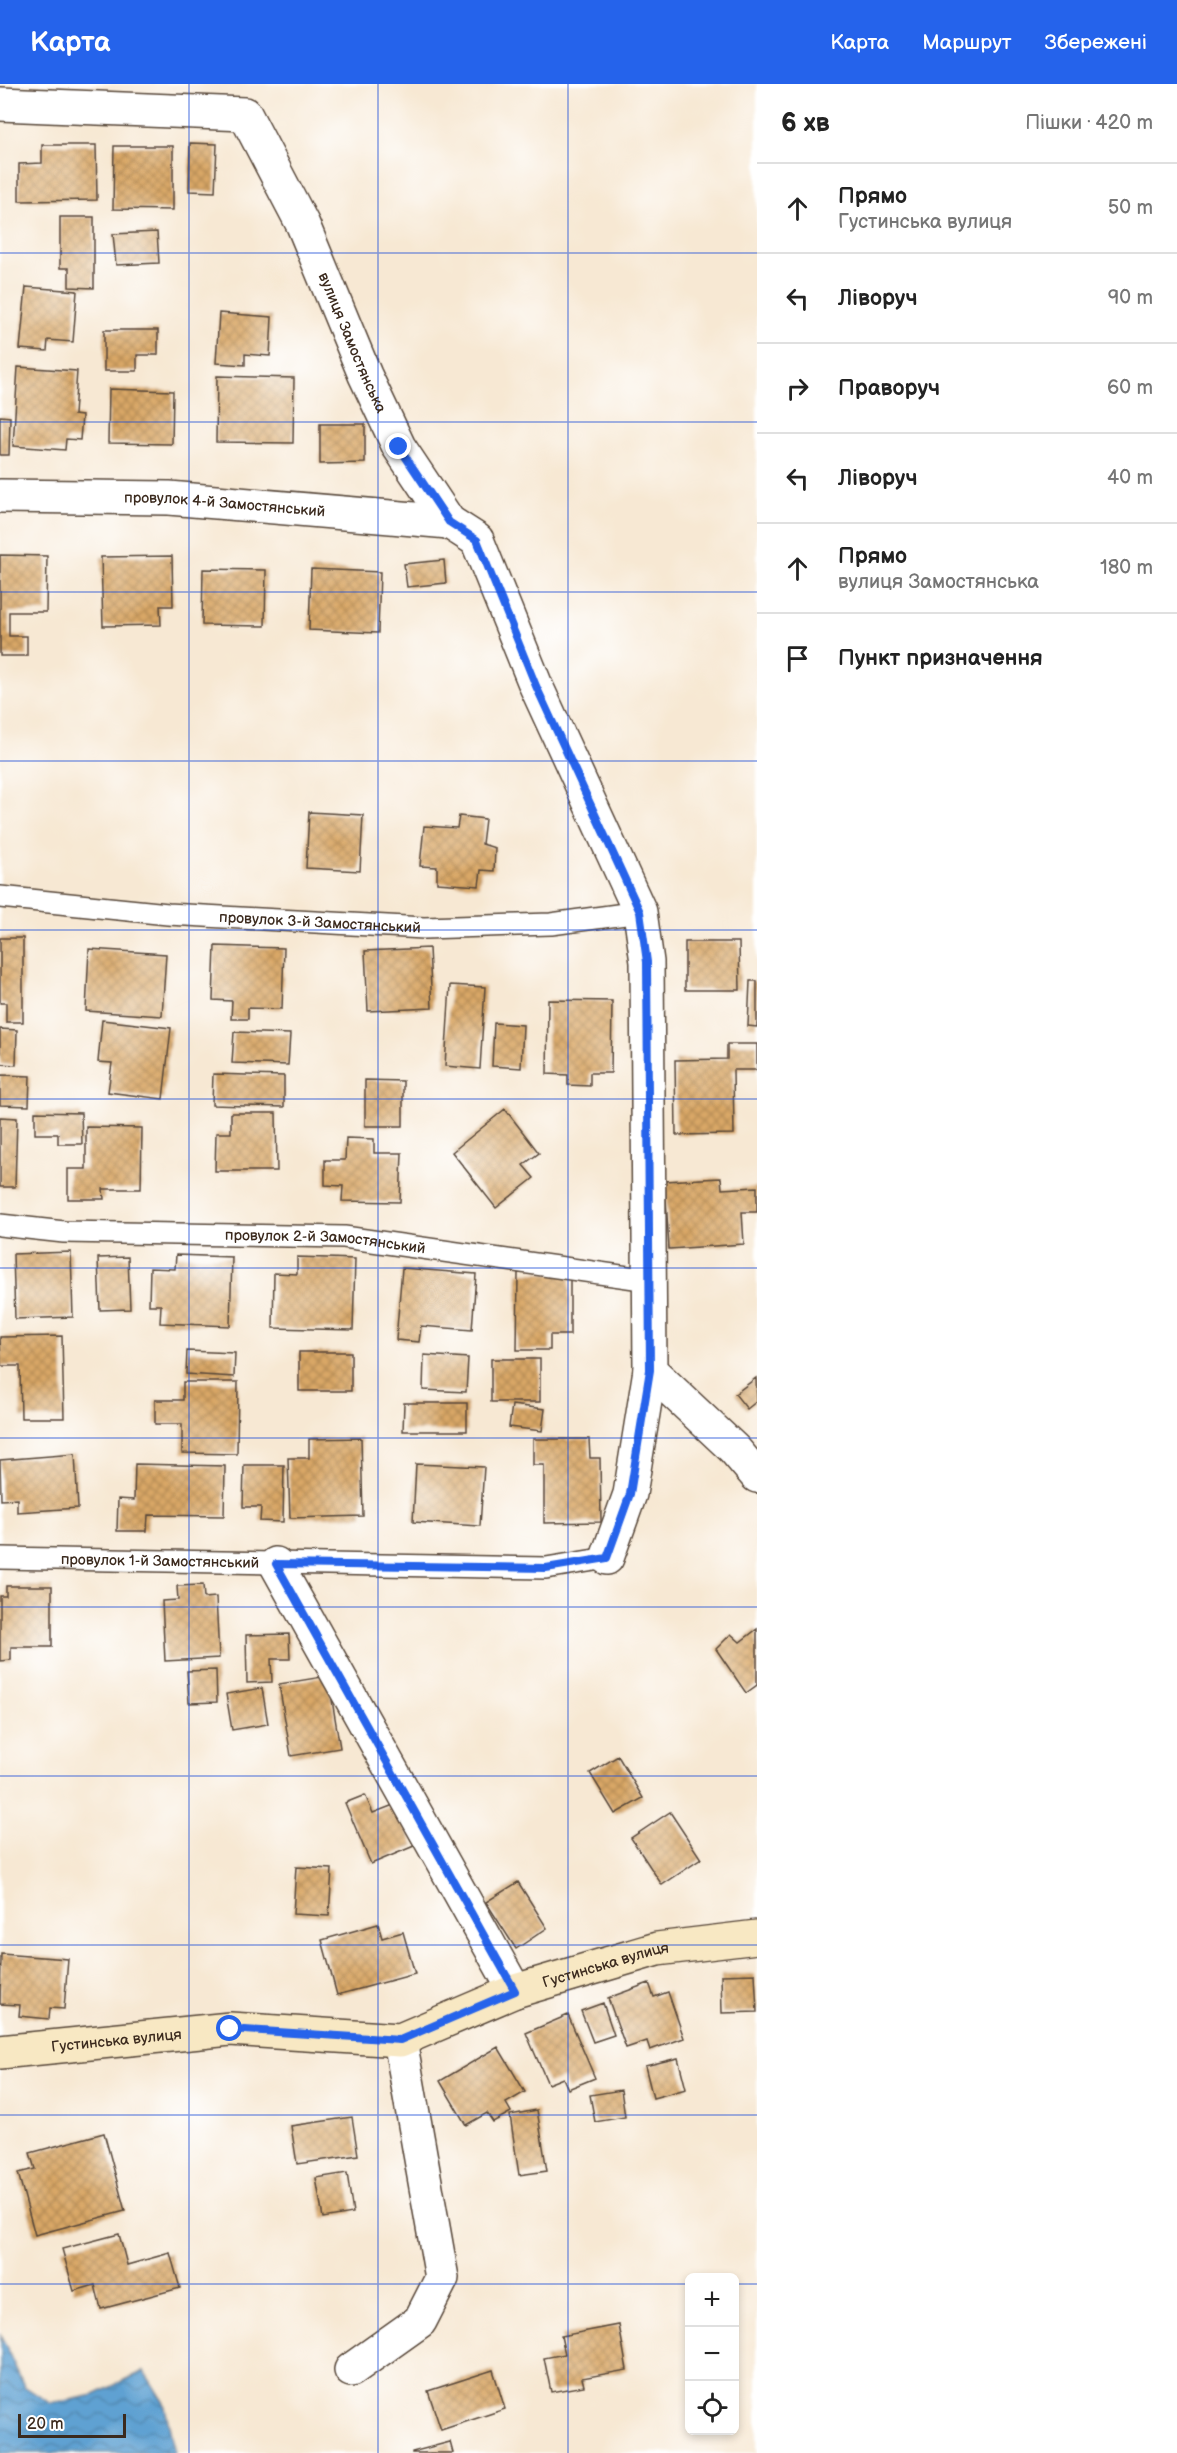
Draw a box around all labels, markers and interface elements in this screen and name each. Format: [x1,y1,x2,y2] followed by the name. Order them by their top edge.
[30,26,110,59] text: Карта
[830,30,889,55] text: Карта
[922,30,1012,55] text: Маршрут
[1045,30,1147,55] text: Збережені
[781,108,830,139] text: 6 хв
[1025,111,1153,135] text: Пішки · 420 m
[838,183,907,210] text: Прямо
[781,192,814,225] icon: ahead
[1108,196,1153,220] text: 50 m
[838,210,1012,234] text: Густинська вулиця
[314,270,391,416] street label: вулиця Замостянська
[781,282,814,315] icon: left
[838,285,918,312] text: Ліворуч
[1108,286,1153,310] text: 90 m
[781,372,814,405] icon: right
[838,375,940,402] text: Праворуч
[1107,376,1153,400] text: 60 m
[385,433,411,459] route end
[781,462,814,495] icon: left
[838,465,918,492] text: Ліворуч
[1107,466,1153,490] text: 40 m
[124,488,326,521] street label: провулок 4-й Замостянський
[838,543,907,570] text: Прямо
[781,552,814,585] icon: ahead
[1100,556,1153,580] text: 180 m
[838,570,1039,594] text: вулиця Замостянська
[781,642,814,675] icon: arrive
[838,645,1043,672] text: Пункт призначення
[219,908,421,938] street label: провулок 3-й Замостянський
[225,1226,427,1258] street label: провулок 2-й Замостянський
[61,1550,259,1573] street label: провулок 1-й Замостянський
[540,1939,670,1992] street label: Густинська вулиця
[216,2015,242,2041] route start
[50,2025,182,2057] street label: Густинська вулиця
[685,2273,739,2435] map controls
[685,2273,739,2327] button: +
[685,2327,739,2381] button: −
[685,2381,739,2435] button: locate
[18,2411,126,2438] scale bar
[27,2415,63,2434] text: 20 m

